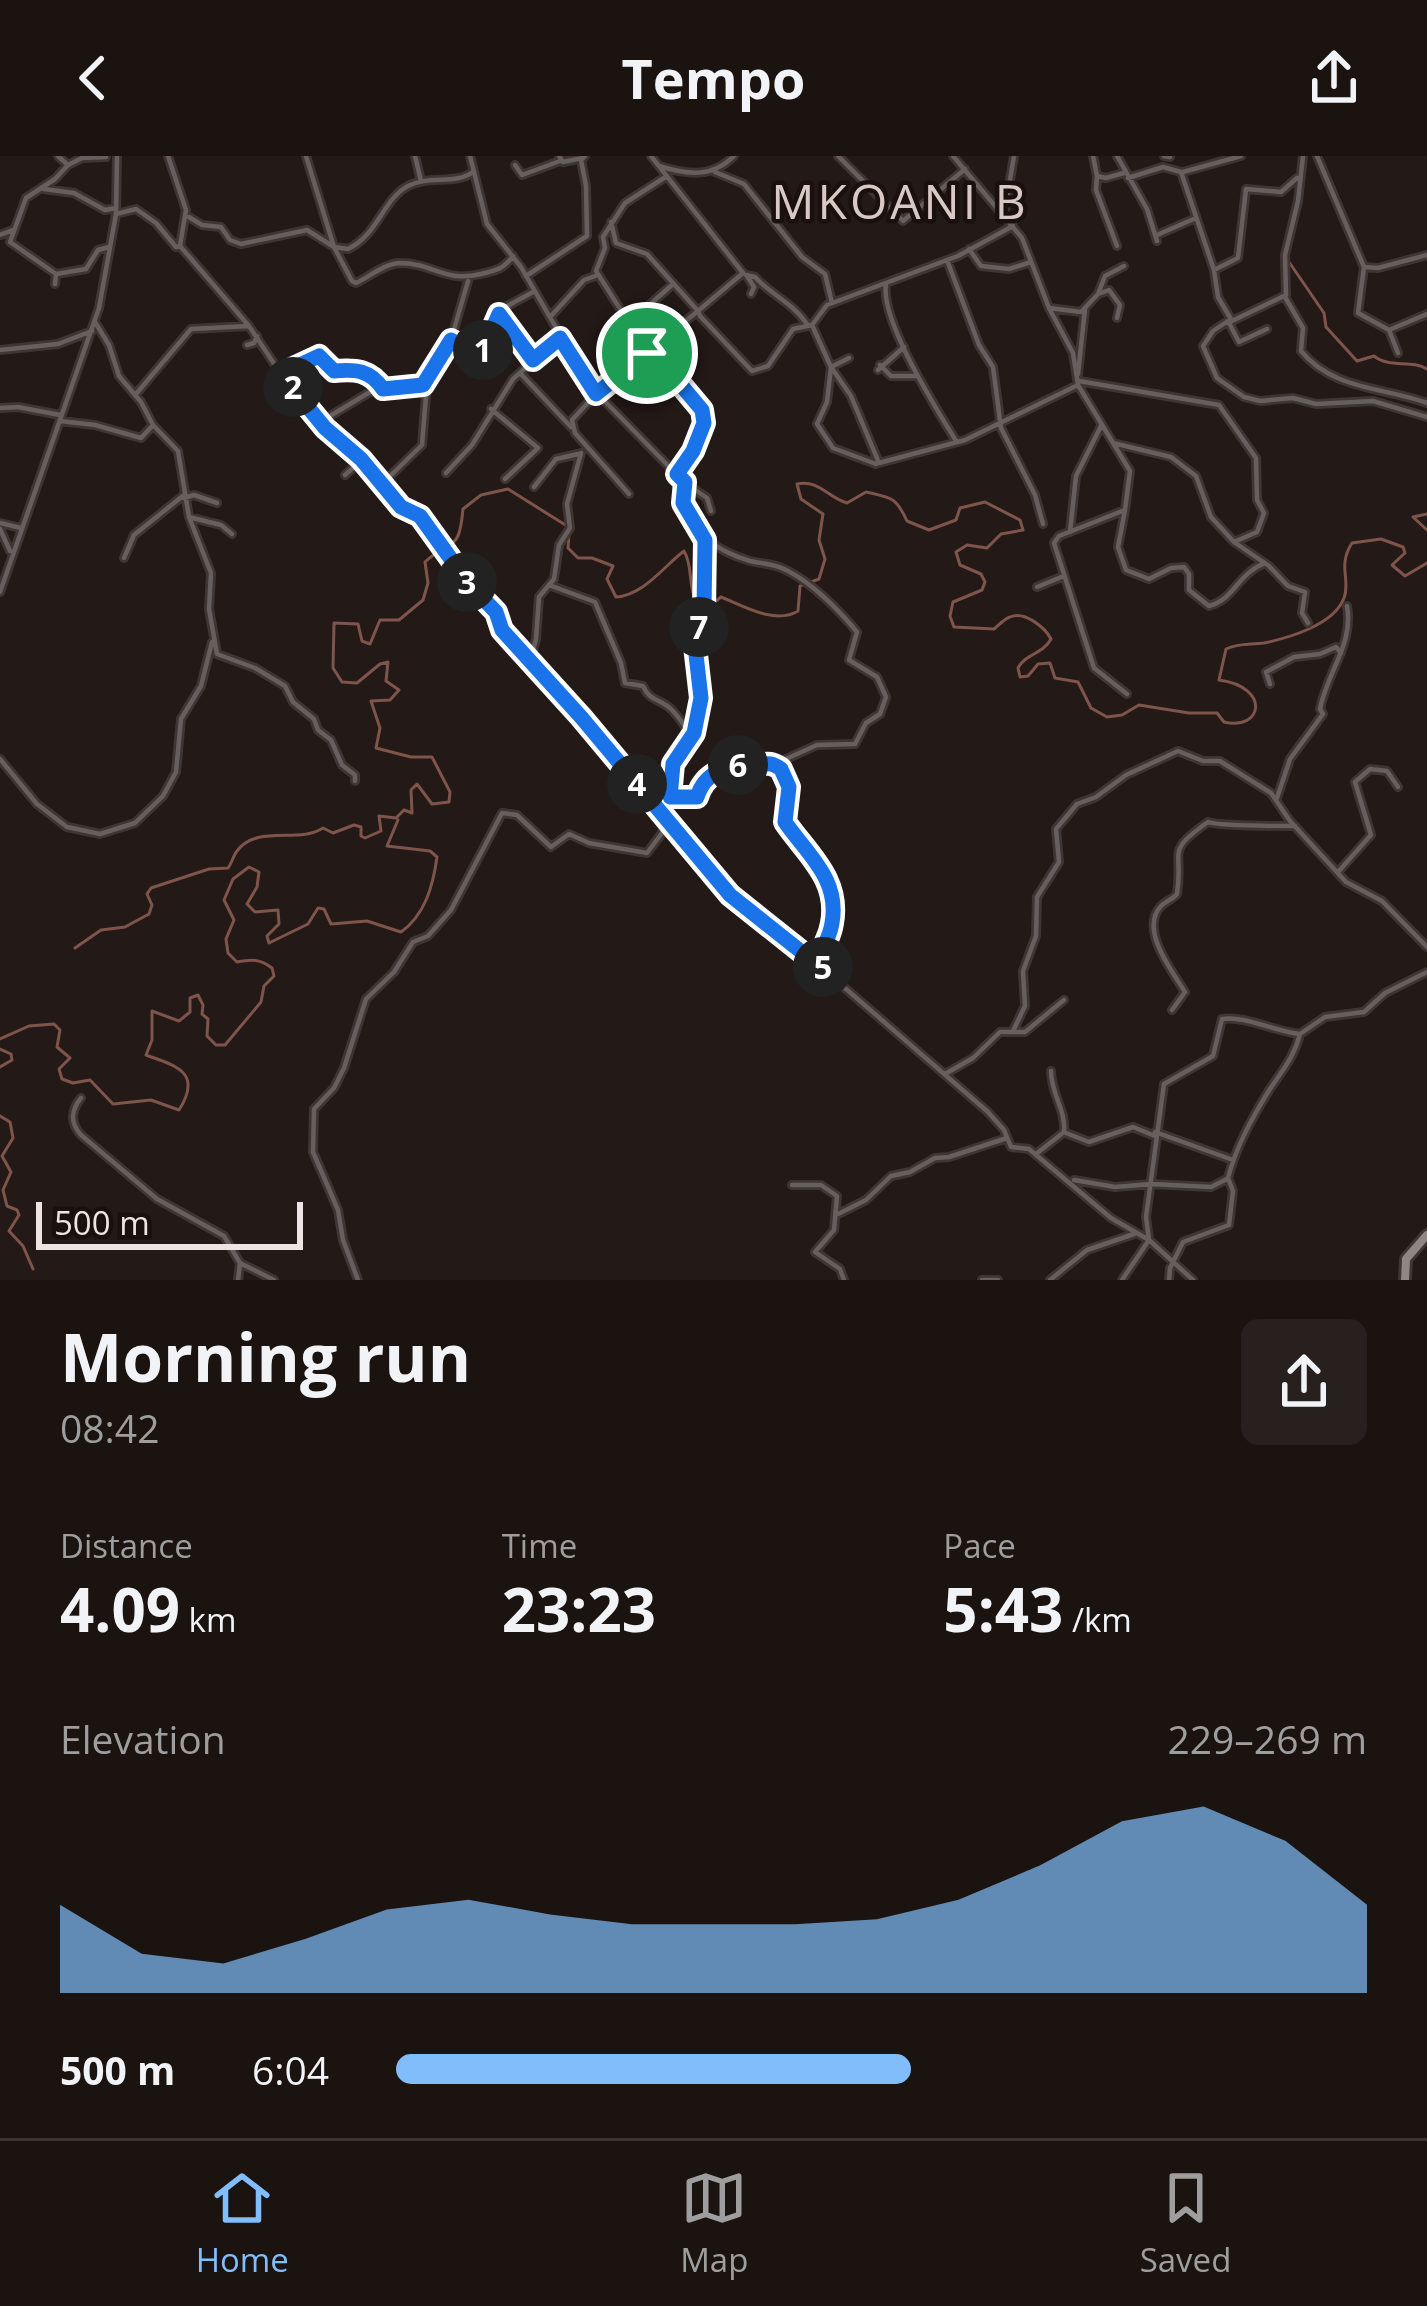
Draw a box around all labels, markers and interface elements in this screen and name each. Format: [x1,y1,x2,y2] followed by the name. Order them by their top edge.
[622,41,805,115] text: Tempo
[60,45,126,111] icon: back
[1301,45,1367,111] icon: share
[771,168,1029,233] district label: MKOANI B
[596,302,698,404] pin
[453,320,513,380] pin: 1
[614,320,680,386] icon: arrive
[474,327,492,372] text: 1
[263,357,323,417] pin: 2
[284,364,302,409] text: 2
[437,552,497,612] pin: 3
[458,559,476,604] text: 3
[669,597,729,657] pin: 7
[690,604,708,649] text: 7
[708,735,768,795] pin: 6
[729,742,747,787] text: 6
[607,754,667,814] pin: 4
[628,761,646,806] text: 4
[793,937,853,997] pin: 5
[814,944,832,989] text: 5
[36,1196,303,1249] scale bar
[54,1200,150,1245] text: 500 m
[60,1311,471,1401] text: Morning run
[1241,1319,1367,1445] button: share
[60,1401,159,1454] text: 08:42
[60,1523,193,1568] text: Distance
[502,1523,577,1568] text: Time
[943,1523,1016,1568] text: Pace
[60,1568,180,1650] text: 4.09
[502,1568,656,1650] text: 23:23
[943,1568,1063,1650] text: 5:43
[180,1597,237,1642] text: km
[1063,1597,1132,1642] text: /km
[60,1712,226,1765] text: Elevation
[1167,1712,1367,1765] text: 229–269 m
[60,2043,175,2096] text: 500 m
[252,2043,329,2096] text: 6:04
[196,2165,289,2282] tab: Home
[680,2165,748,2282] tab: Map
[1140,2165,1231,2282] tab: Saved

